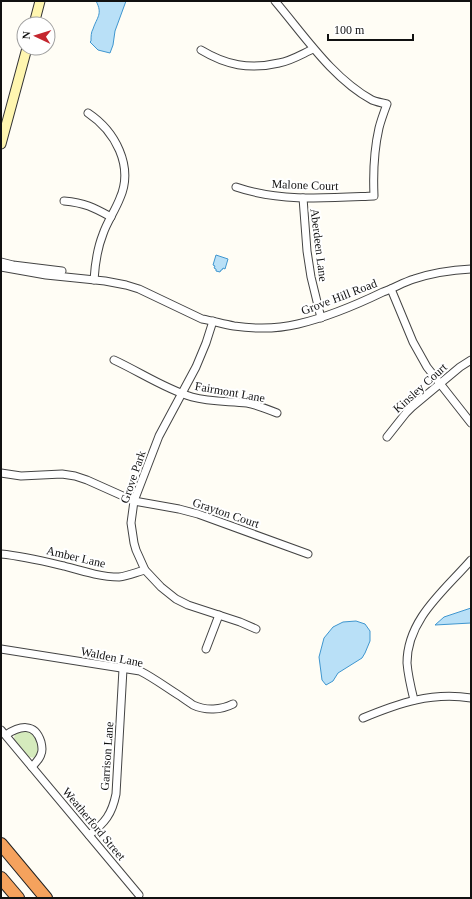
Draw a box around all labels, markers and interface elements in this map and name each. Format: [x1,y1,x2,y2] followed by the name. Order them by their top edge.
[16,16,56,56] north arrow
[328,16,413,42] scale bar
[334,23,365,37] text: 100 m
[20,31,32,40] text: N
[271,177,339,193] street label: Malone Court
[308,208,330,282] street label: Aberdeen Lane
[299,276,379,318] street label: Grove Hill Road
[390,360,450,416] street label: Kinsley Court
[194,379,266,405] street label: Fairmont Lane
[117,449,149,505] street label: Grove Park
[191,495,262,531] street label: Grayton Court
[45,543,107,571] street label: Amber Lane
[80,644,144,670] street label: Walden Lane
[98,721,116,791] street label: Garrison Lane
[60,785,129,864] street label: Weatherford Street

